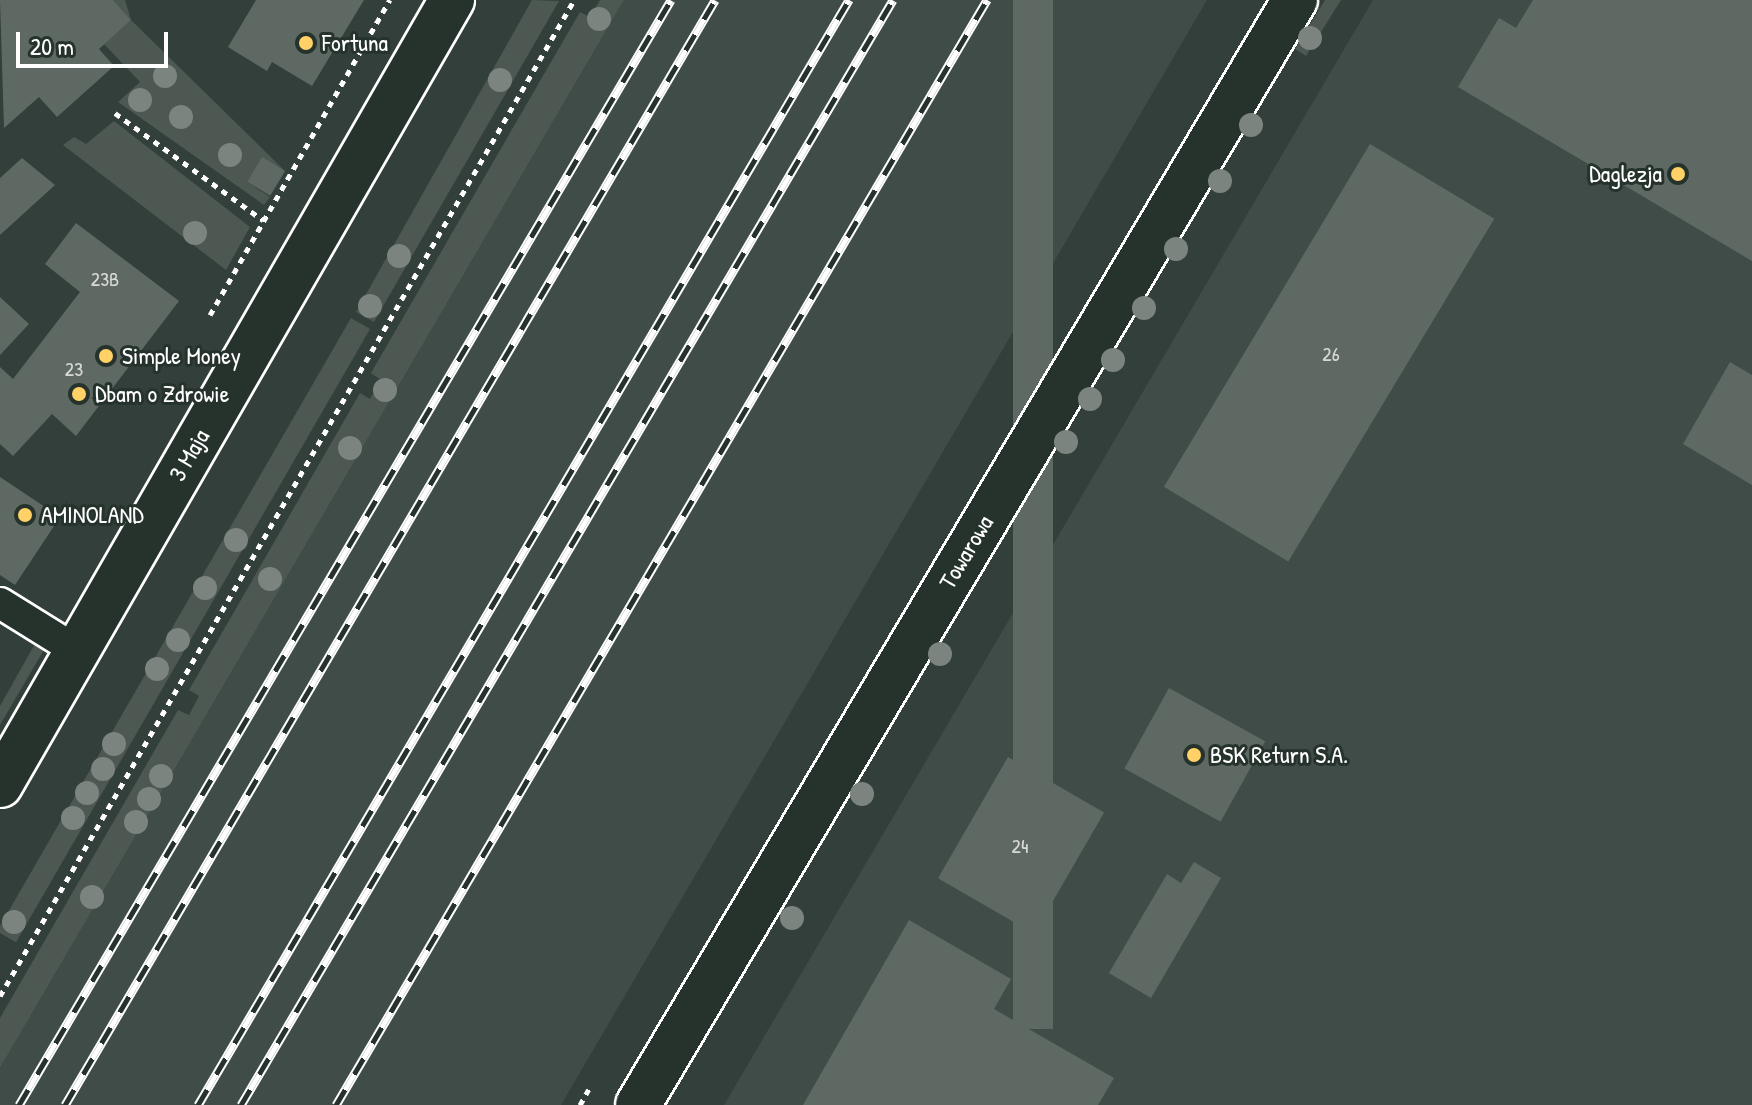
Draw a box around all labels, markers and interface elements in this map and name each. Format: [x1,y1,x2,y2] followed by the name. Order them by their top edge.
[20,16,172,66] scale bar
[322,29,388,57] place label: Fortuna
[30,30,74,62] text: 20 m
[297,34,315,52] marker: Fortuna
[1589,160,1662,188] place label: Daglezja
[1669,165,1687,183] marker: Daglezja
[91,266,119,290] house number: 23B
[1322,341,1340,365] house number: 26
[122,342,241,370] place label: Simple Money
[97,347,115,365] marker: Simple Money
[65,356,83,380] house number: 23
[95,380,229,408] place label: Dbam o Zdrowie
[70,385,88,403] marker: Dbam o Zdrowie
[163,424,215,486] street label: 3 Maja
[41,501,144,529] place label: AMINOLAND
[16,506,34,524] marker: AMINOLAND
[933,510,999,594] street label: Towarowa
[1210,741,1348,769] place label: BSK Return S.A.
[1185,746,1203,764] marker: BSK Return S.A.
[1012,833,1028,857] house number: 24

